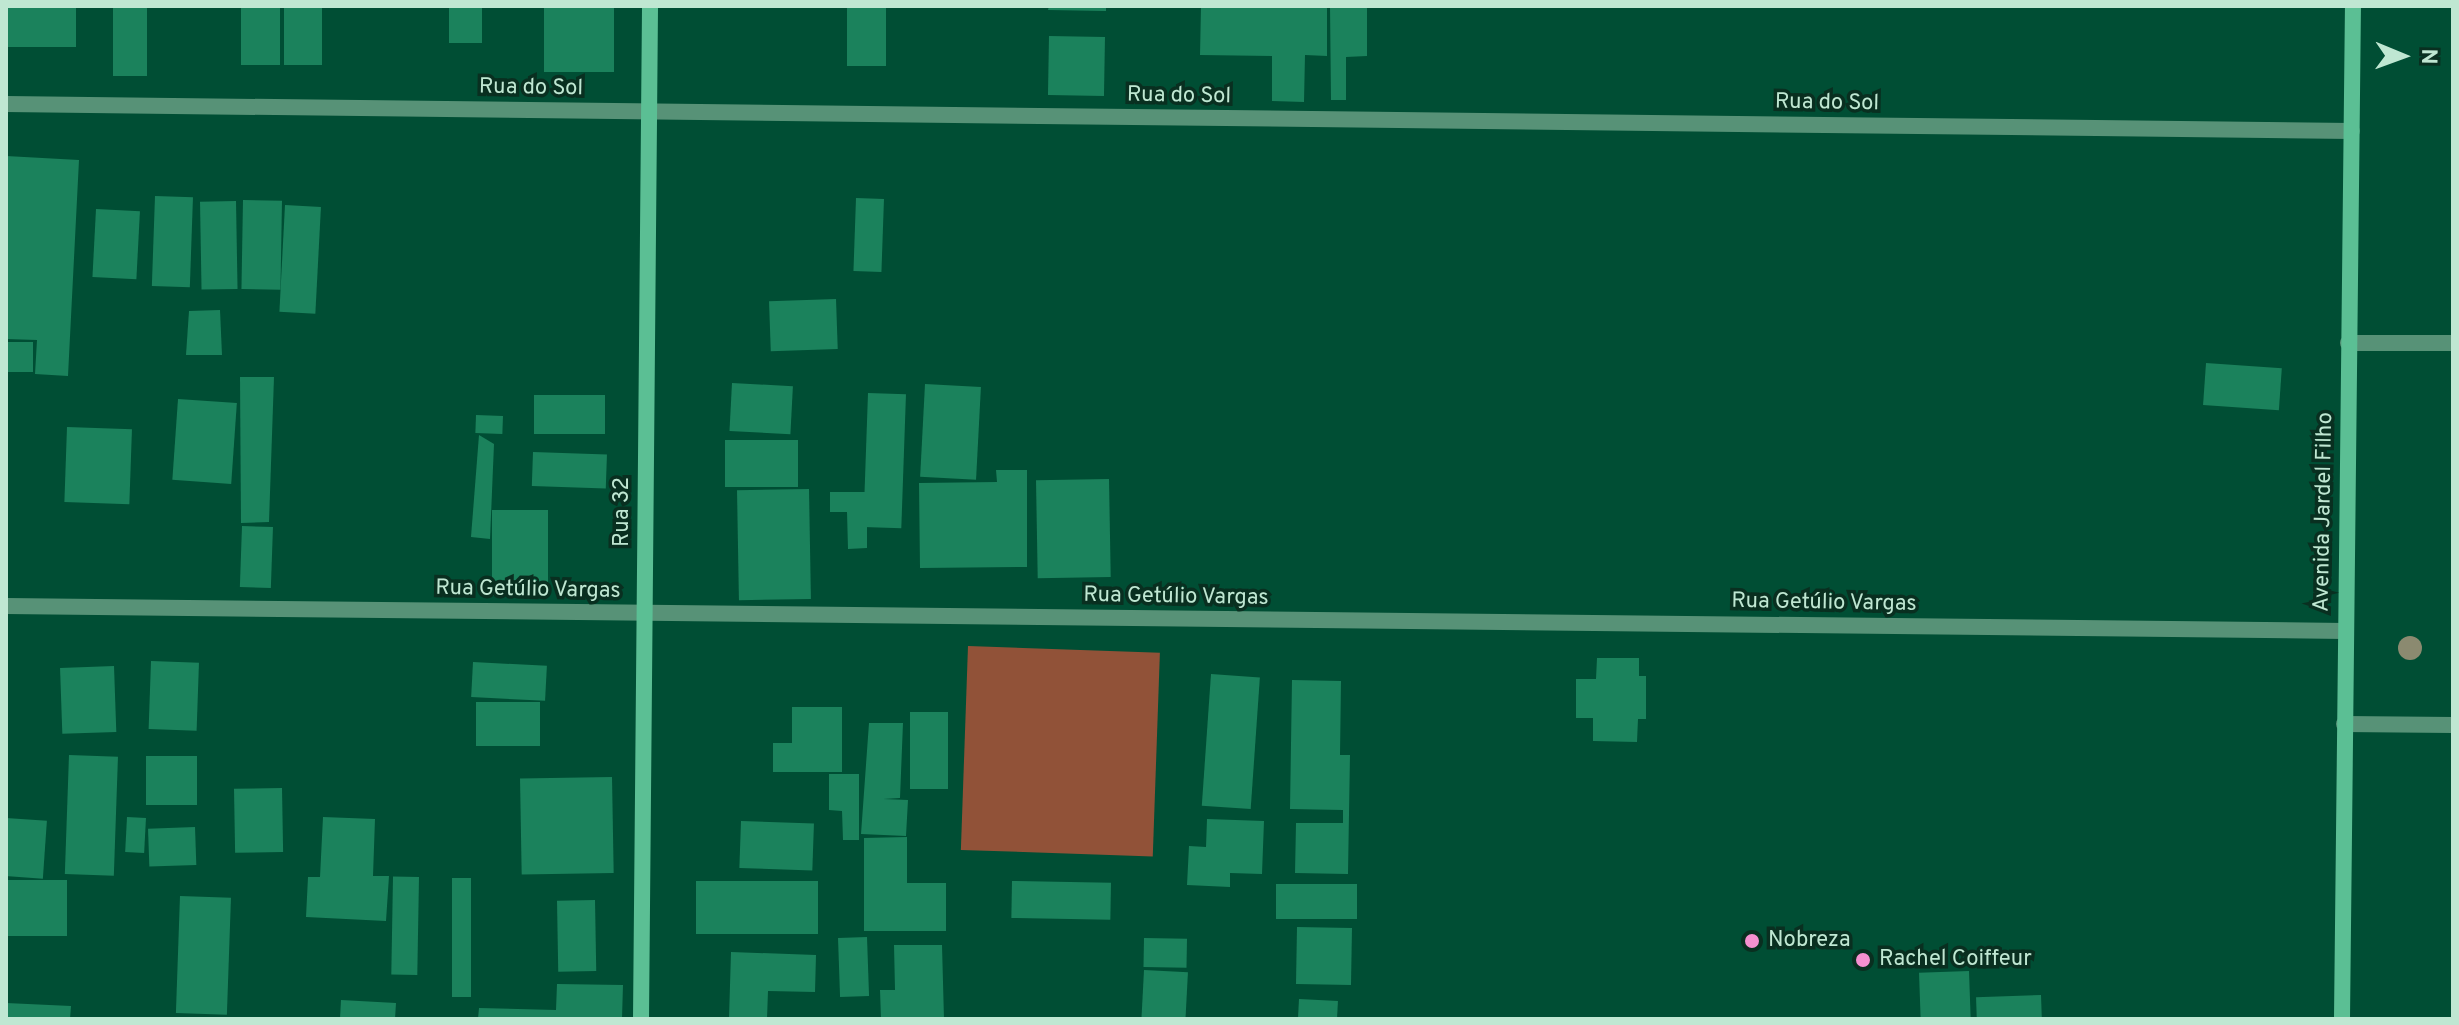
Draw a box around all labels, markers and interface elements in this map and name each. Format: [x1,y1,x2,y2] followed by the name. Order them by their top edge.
[2363,16,2443,96] north arrow
[2414,48,2441,65] text: N
[479,74,583,102] street label: Rua do Sol
[1127,82,1231,110] street label: Rua do Sol
[1775,89,1879,117] street label: Rua do Sol
[2309,412,2339,612] street label: Avenida Jardel Filho
[610,477,636,547] street label: Rua 32
[435,575,621,605] street label: Rua Getúlio Vargas
[1083,582,1269,612] street label: Rua Getúlio Vargas
[1731,588,1917,618] street label: Rua Getúlio Vargas
[1768,928,1850,954] place label: Nobreza
[1743,932,1761,950] marker: Nobreza
[1879,947,2032,973] place label: Rachel Coiffeur
[1854,951,1872,969] marker: Rachel Coiffeur

